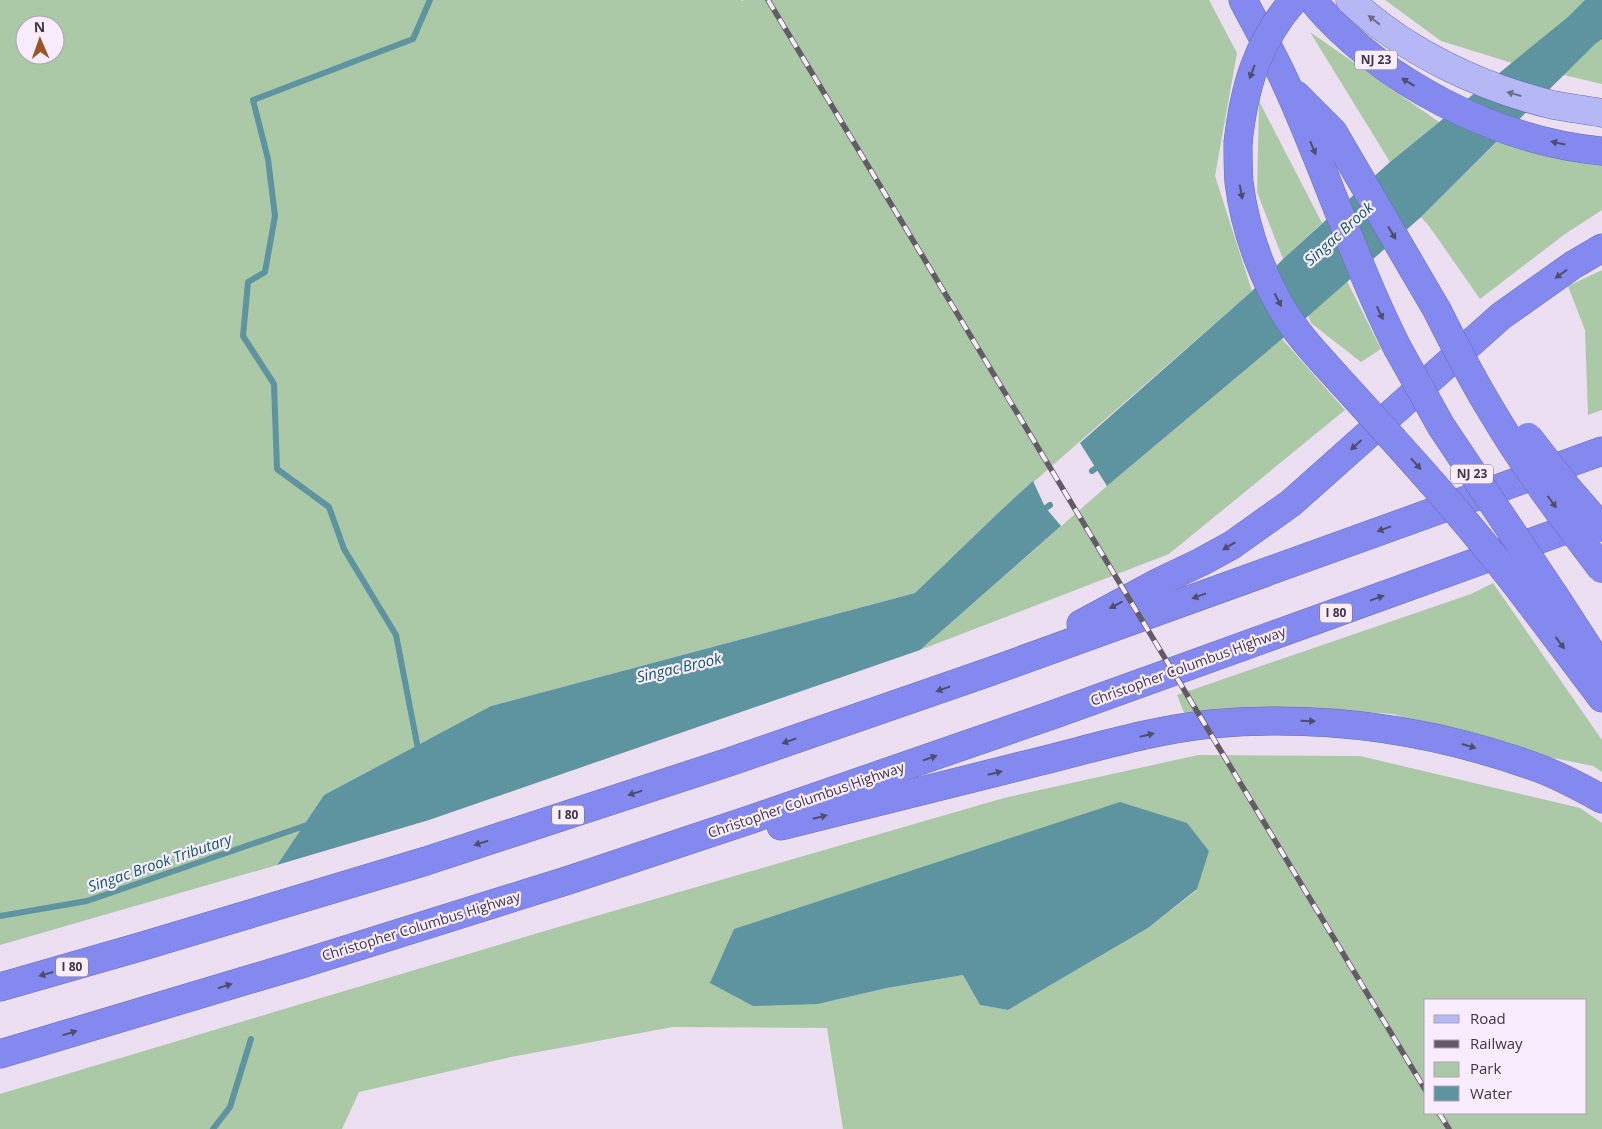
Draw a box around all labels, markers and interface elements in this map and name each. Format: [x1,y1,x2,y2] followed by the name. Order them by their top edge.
[15,15,65,65] north arrow
[1367,15,1381,25] one-way arrow
[34,17,46,36] text: N
[1355,50,1397,70] road number: NJ 23
[1248,64,1255,79] one-way arrow
[1402,77,1415,86] one-way arrow
[1507,89,1522,97] one-way arrow
[1550,139,1565,147] one-way arrow
[1310,141,1318,155] one-way arrow
[1237,184,1245,200] one-way arrow
[1300,197,1378,269] water label: Singac Brook
[1388,227,1397,240] one-way arrow
[1554,269,1568,279] one-way arrow
[1274,293,1282,307] one-way arrow
[1376,306,1384,320] one-way arrow
[1350,439,1362,451] one-way arrow
[1410,458,1422,470] one-way arrow
[1451,464,1493,484] road number: NJ 23
[1547,495,1557,509] one-way arrow
[1377,526,1392,534] one-way arrow
[1223,542,1236,551] one-way arrow
[1191,593,1206,601] one-way arrow
[1370,594,1385,602] one-way arrow
[1109,601,1124,609] one-way arrow
[1320,604,1352,622] road number: I 80
[1088,621,1289,710] street label: Christopher Columbus Highway
[1555,636,1565,650] one-way arrow
[635,647,724,686] water label: Singac Brook
[935,685,950,693] one-way arrow
[1301,717,1317,725] one-way arrow
[1140,731,1155,739] one-way arrow
[782,738,797,746] one-way arrow
[1461,742,1476,750] one-way arrow
[923,753,938,761] one-way arrow
[705,757,908,842] street label: Christopher Columbus Highway
[987,768,1002,776] one-way arrow
[628,790,643,797] one-way arrow
[552,806,584,824] road number: I 80
[813,812,828,820] one-way arrow
[85,828,235,896] water label: Singac Brook Tributary
[473,840,488,848] one-way arrow
[319,886,523,965] street label: Christopher Columbus Highway
[56,958,88,976] road number: I 80
[38,970,53,978] one-way arrow
[218,982,233,990] one-way arrow
[1424,999,1587,1114] legend
[1470,1008,1506,1028] text: Road
[62,1029,77,1037] one-way arrow
[1470,1033,1523,1053] text: Railway
[1470,1058,1501,1078] text: Park
[1470,1083,1512,1103] text: Water

